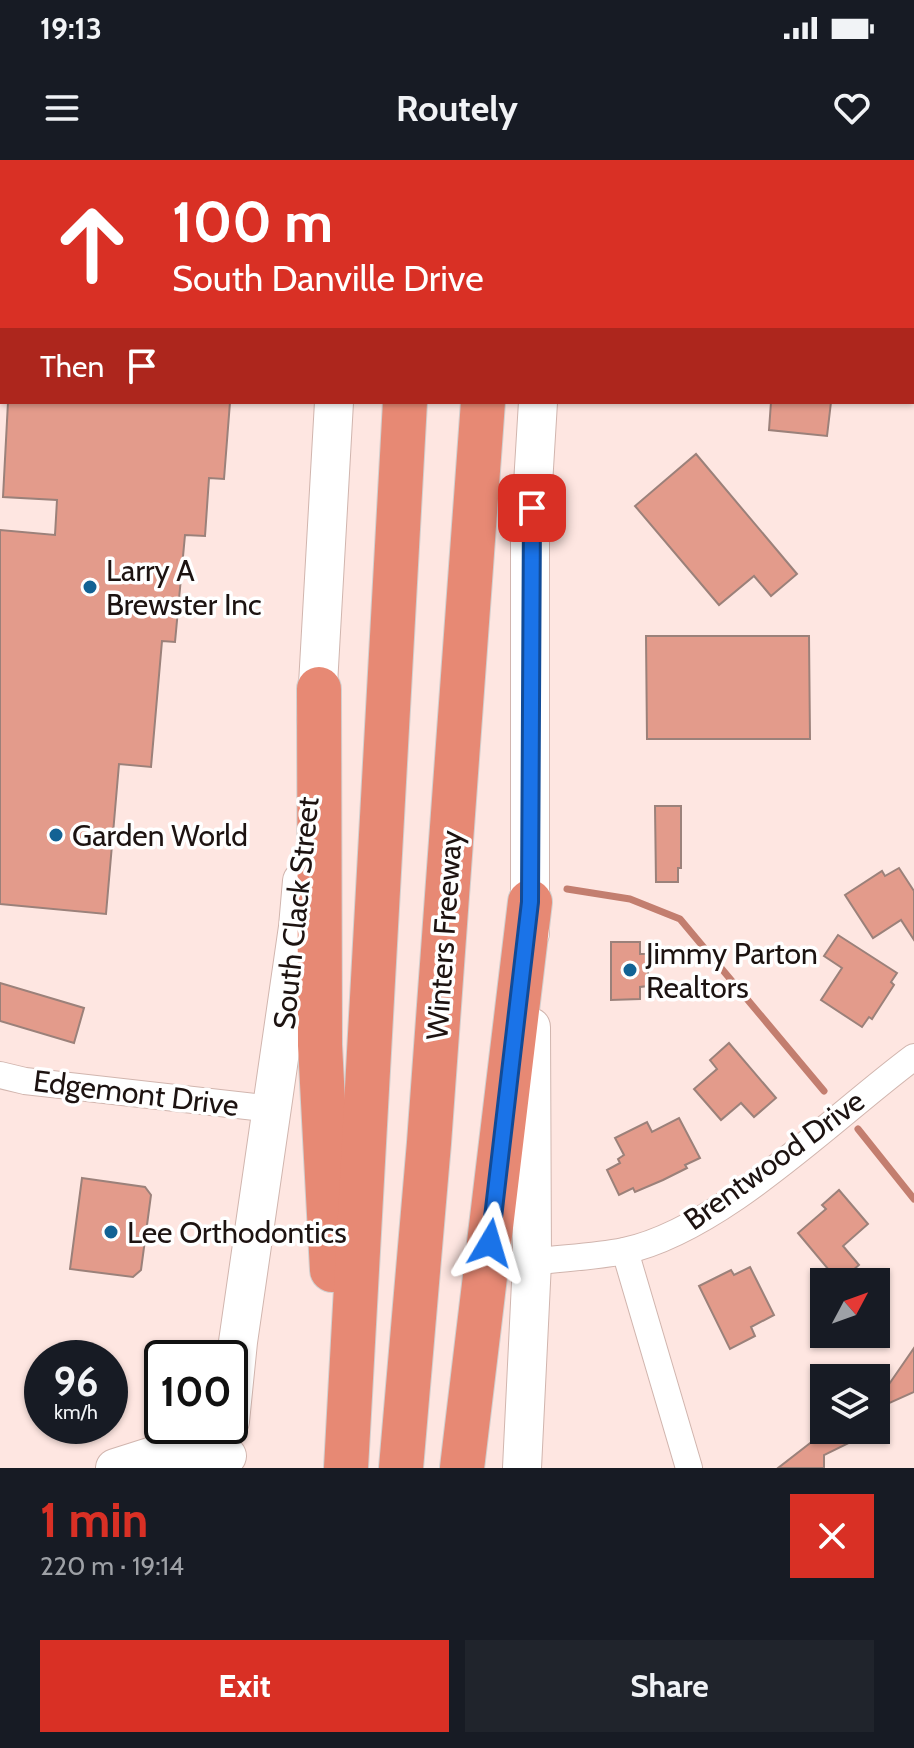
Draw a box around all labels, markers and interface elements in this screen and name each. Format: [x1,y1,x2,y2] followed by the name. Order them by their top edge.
[40,10,102,47] text: 19:13
[40,86,84,130] icon: menu
[396,86,518,130] text: Routely
[830,86,874,130] icon: heart
[172,188,333,256] text: 100 m
[40,192,144,296] icon: ahead
[172,256,484,300] text: South Danville Drive
[120,344,164,388] icon: arrive
[40,348,104,385] text: Then
[498,474,566,542] pin
[510,486,554,530] icon: arrive
[106,552,262,623] place label: Larry A Brewster Inc
[81,578,99,596] marker: Larry A Brewster Inc
[265,795,327,1031] street label: South Clack Street
[72,817,248,854] place label: Garden World
[47,826,65,844] marker: Garden World
[418,829,470,1041] street label: Winters Freeway
[645,935,818,1006] place label: Jimmy Parton Realtors
[621,961,639,979] marker: Jimmy Parton Realtors
[31,1062,241,1124] street label: Edgemont Drive
[677,1082,871,1238] street label: Brentwood Drive
[448,1201,532,1285] position arrow
[127,1214,347,1251] place label: Lee Orthodontics
[102,1223,120,1241] marker: Lee Orthodontics
[810,1268,890,1348] north arrow
[810,1268,890,1444] map controls
[144,1340,248,1444] speed limit sign: 100
[54,1357,98,1406] text: 96
[810,1364,890,1444] button: layers
[54,1400,98,1424] text: km/h
[40,1491,148,1549] text: 1 min
[790,1494,874,1578] button: close
[40,1550,184,1582] text: 220 m · 19:14
[40,1640,449,1732] button: Exit
[465,1640,874,1732] button: Share

